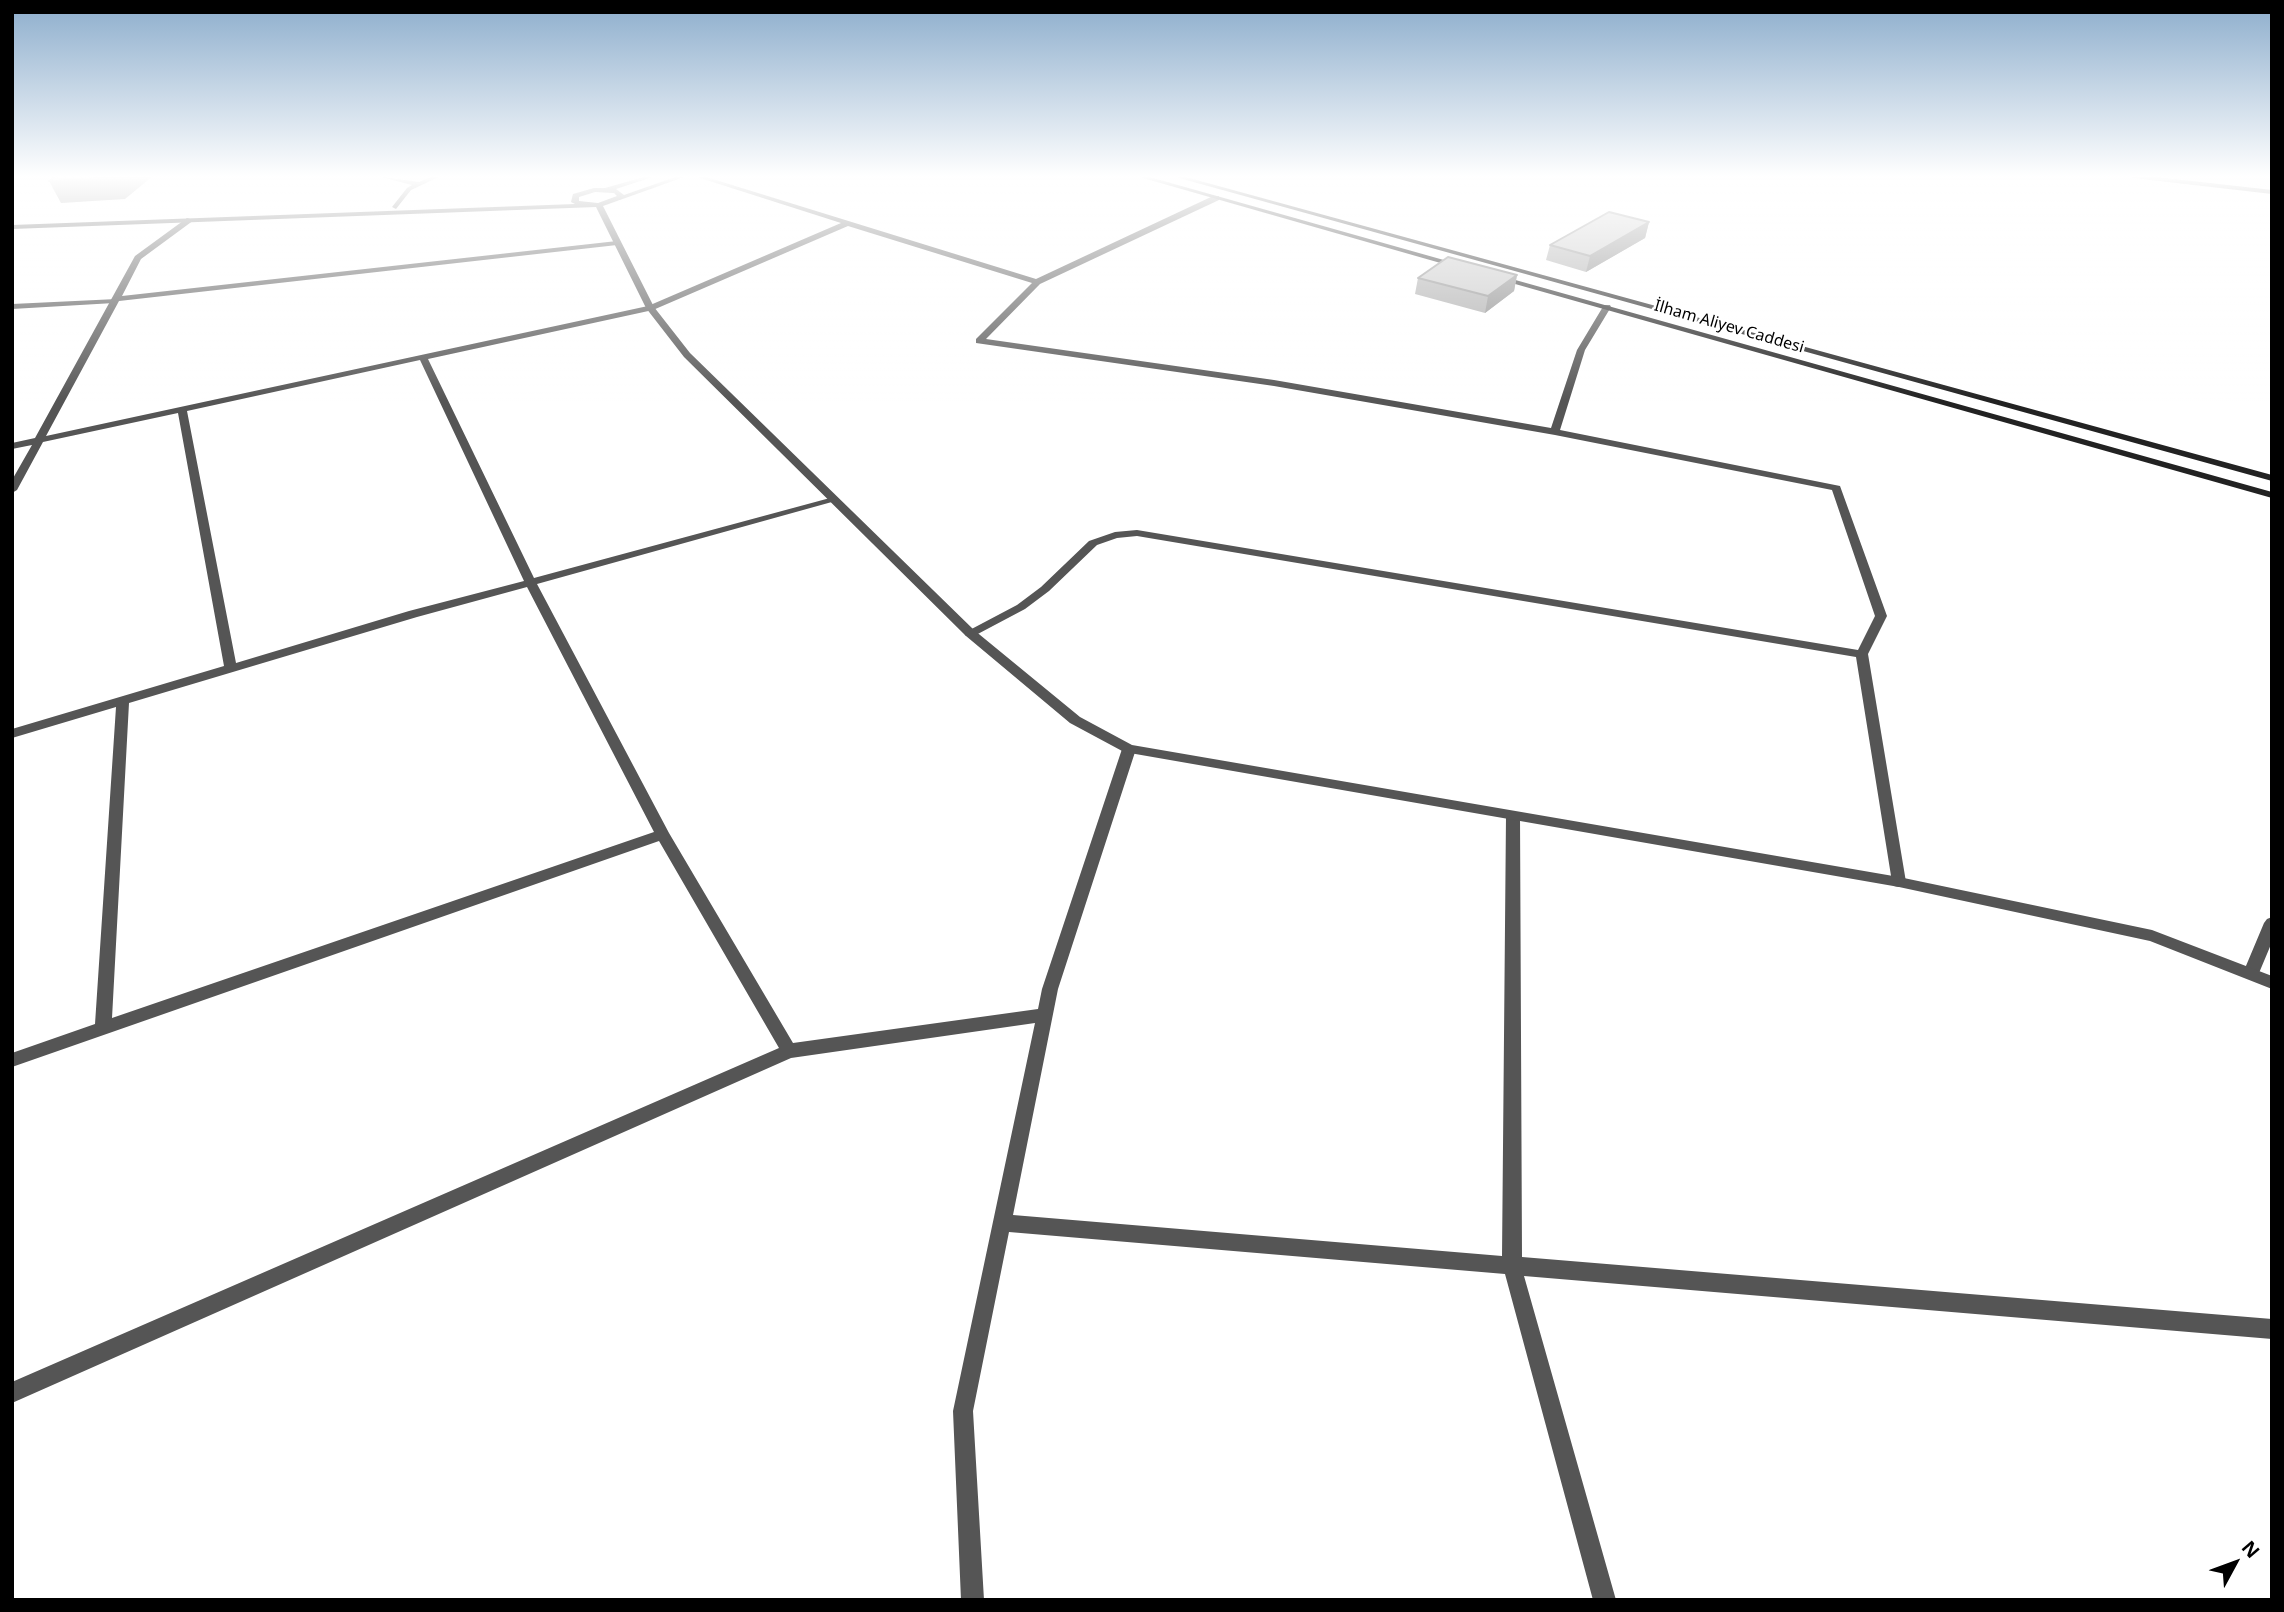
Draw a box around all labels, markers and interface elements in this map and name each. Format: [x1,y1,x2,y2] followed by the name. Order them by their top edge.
[1652,296,1806,358] street label: İlham Aliyev Caddesi
[2200,1528,2270,1598] north arrow
[2236,1535,2266,1564] text: N

